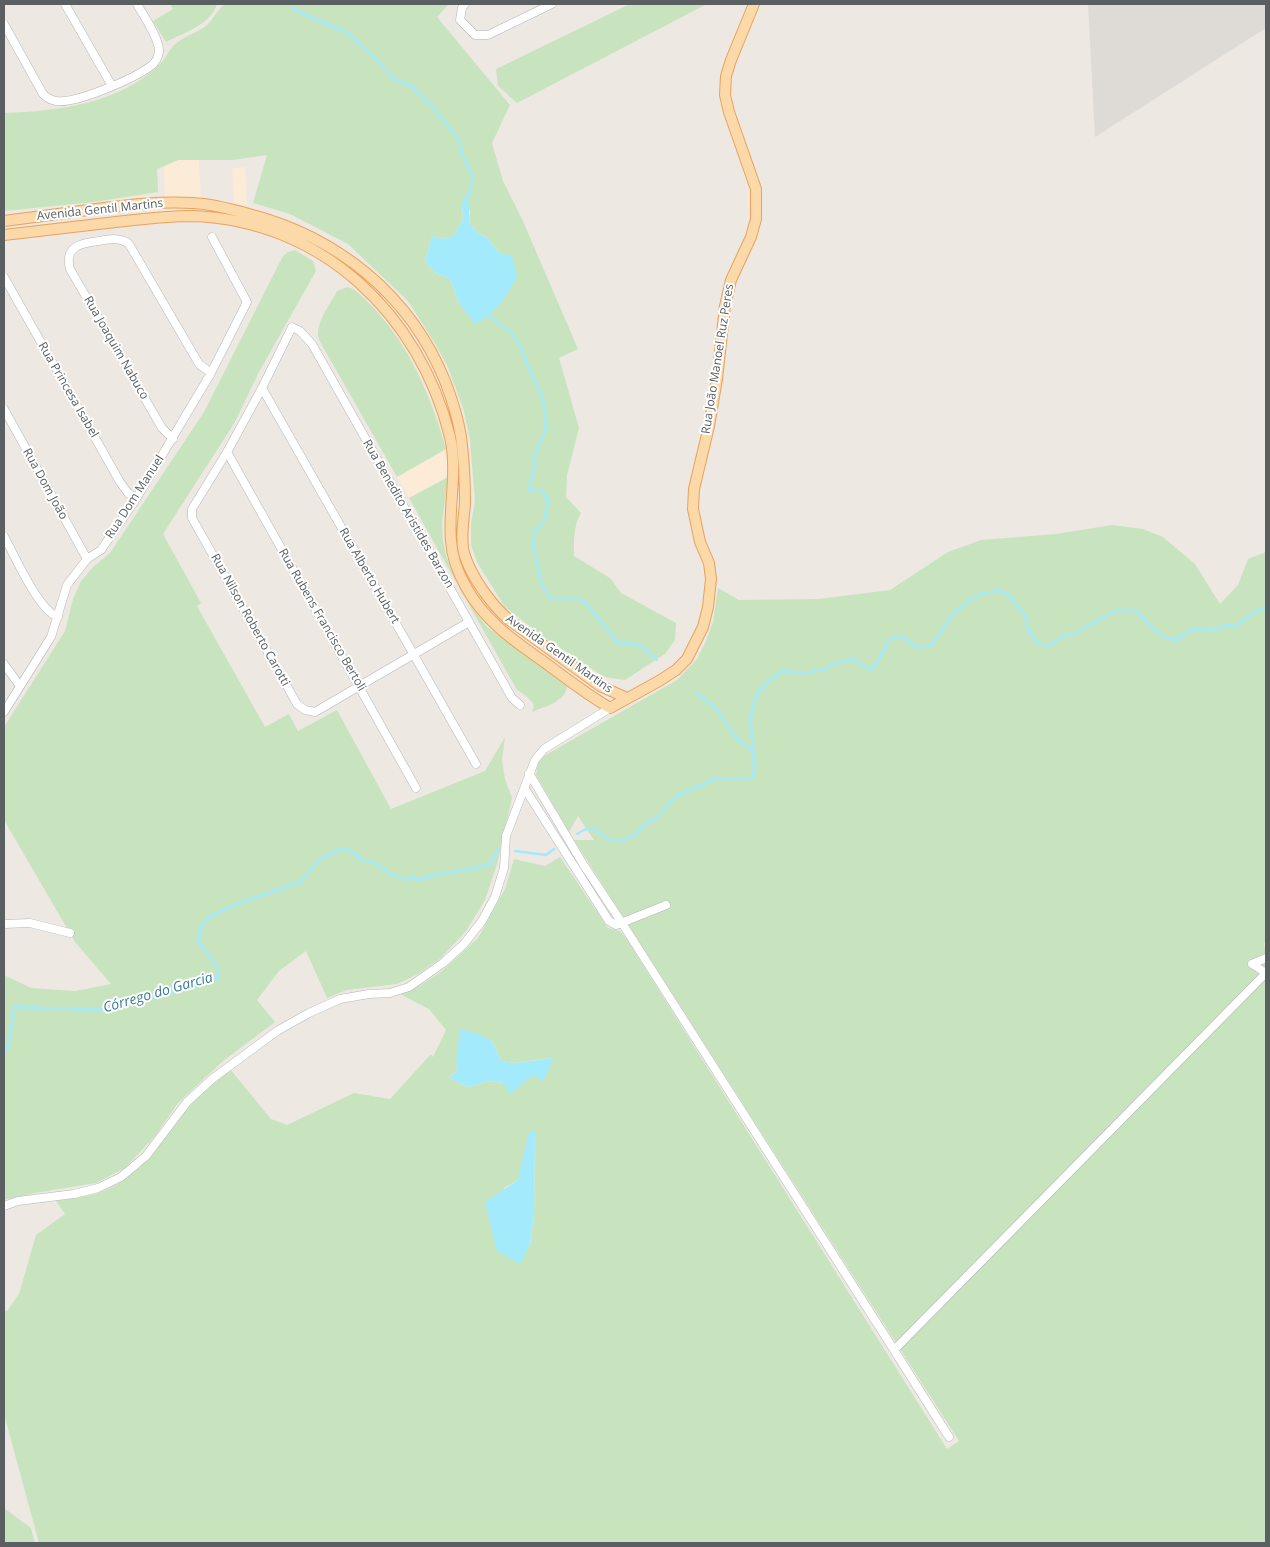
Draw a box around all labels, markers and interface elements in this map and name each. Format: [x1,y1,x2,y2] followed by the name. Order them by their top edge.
[36,196,164,224] street label: Avenida Gentil Martins
[699,283,737,435] street label: Rua João Manoel Ruz Peres
[81,294,151,402] street label: Rua Joaquim Nabuco
[35,340,101,440] street label: Rua Princesa Isabel
[359,437,457,591] street label: Rua Benedito Aristides Barzon
[20,446,70,522] street label: Rua Dom João
[103,453,167,541] street label: Rua Dom Manuel
[336,526,402,626] street label: Rua Alberto Hubert
[275,546,369,694] street label: Rua Rubens Francisco Bertoli
[208,551,292,689] street label: Rua Nilson Roberto Carotti
[503,612,615,696] street label: Avenida Gentil Martins
[101,969,215,1017] water label: Córrego do Garcia

